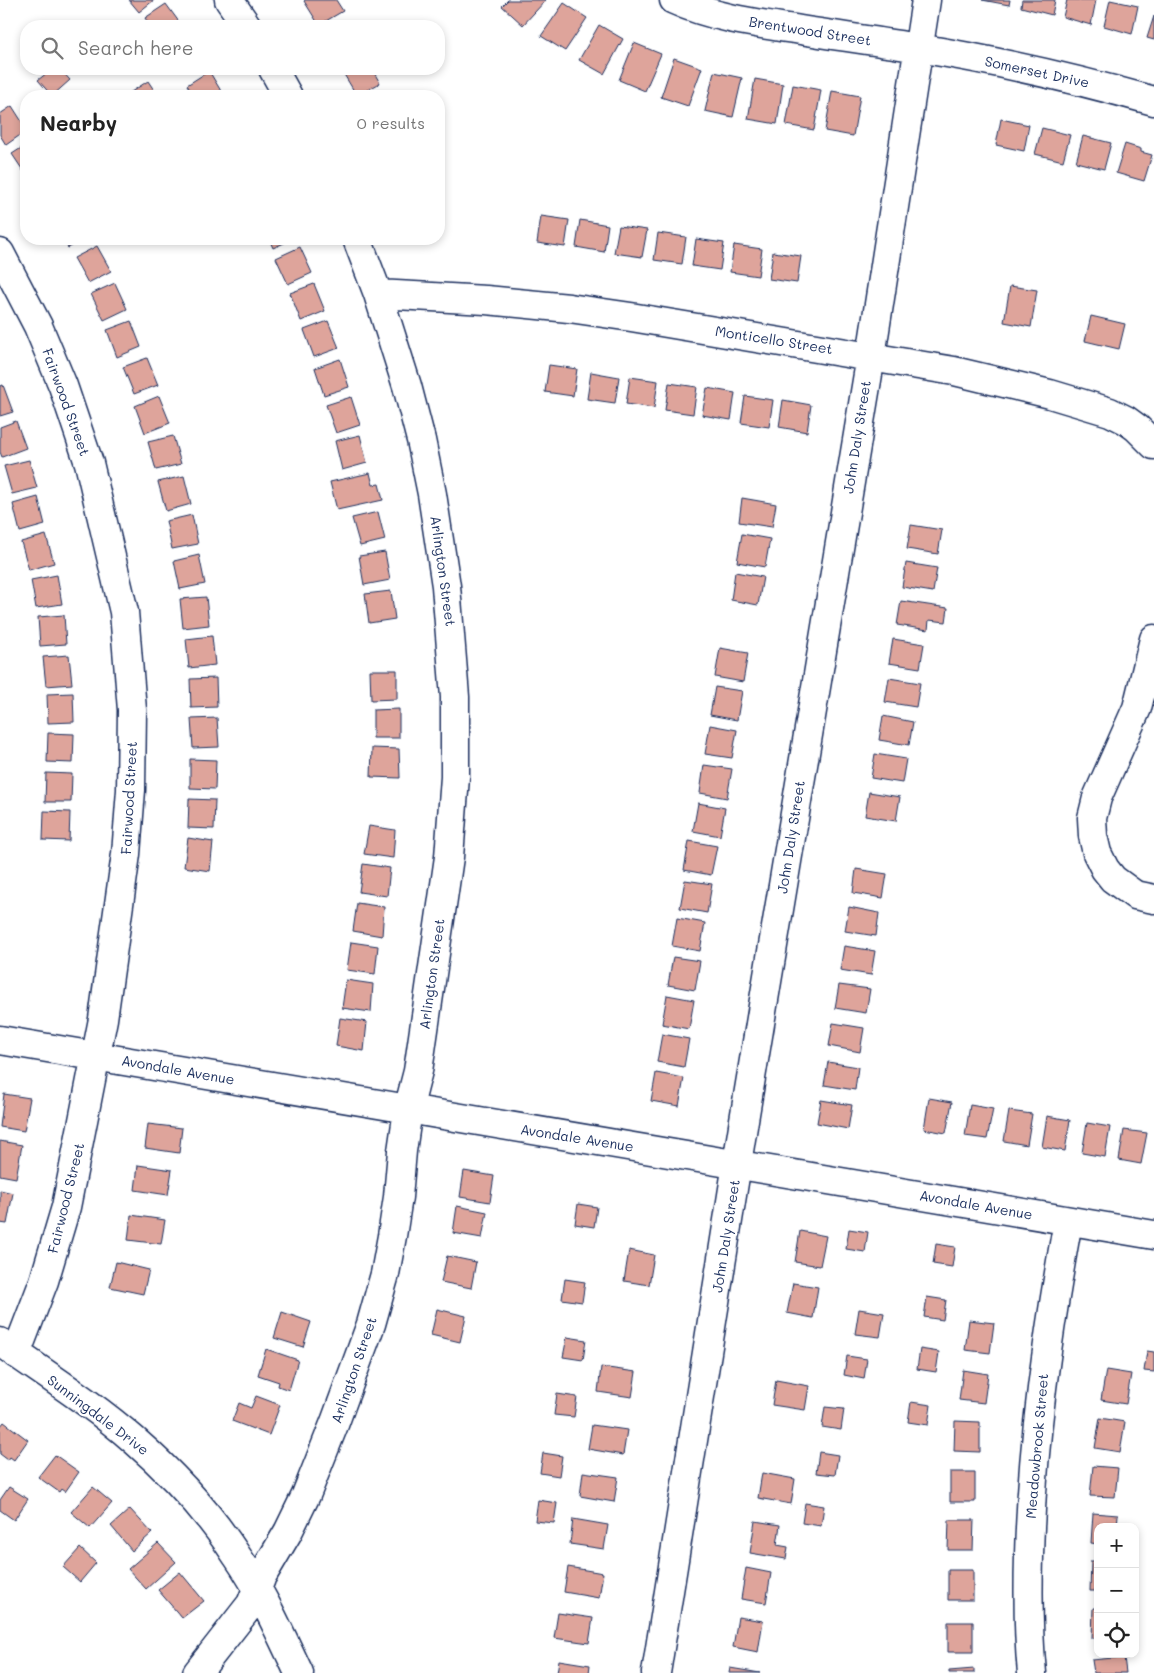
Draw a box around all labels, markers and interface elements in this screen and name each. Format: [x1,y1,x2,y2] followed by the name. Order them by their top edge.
[748,11,873,50] street label: Brentwood Street
[20,20,445,75] search box
[38,34,66,62] icon: search
[78,35,194,60] text: Search here
[983,51,1091,92] street label: Somerset Drive
[40,109,117,136] text: Nearby
[357,112,425,133] text: 0 results
[714,321,834,358] street label: Monticello Street
[38,345,95,458] street label: Fairwood Street
[838,379,875,495] street label: John Daly Street
[426,514,461,628] street label: Arlington Street
[116,741,141,855] street label: Fairwood Street
[772,779,809,895] street label: John Daly Street
[414,917,449,1031] street label: Arlington Street
[120,1050,236,1089] street label: Avondale Avenue
[519,1119,635,1156] street label: Avondale Avenue
[43,1141,88,1255] street label: Fairwood Street
[707,1178,744,1294] street label: John Daly Street
[918,1185,1034,1224] street label: Avondale Avenue
[326,1314,381,1426] street label: Arlington Street
[44,1370,153,1459] street label: Sunningdale Drive
[1021,1373,1052,1519] street label: Meadowbrook Street
[1094,1523,1139,1658] map controls
[1094,1523,1139,1568] button: +
[1094,1568,1139,1613] button: −
[1094,1613,1139,1658] button: locate

